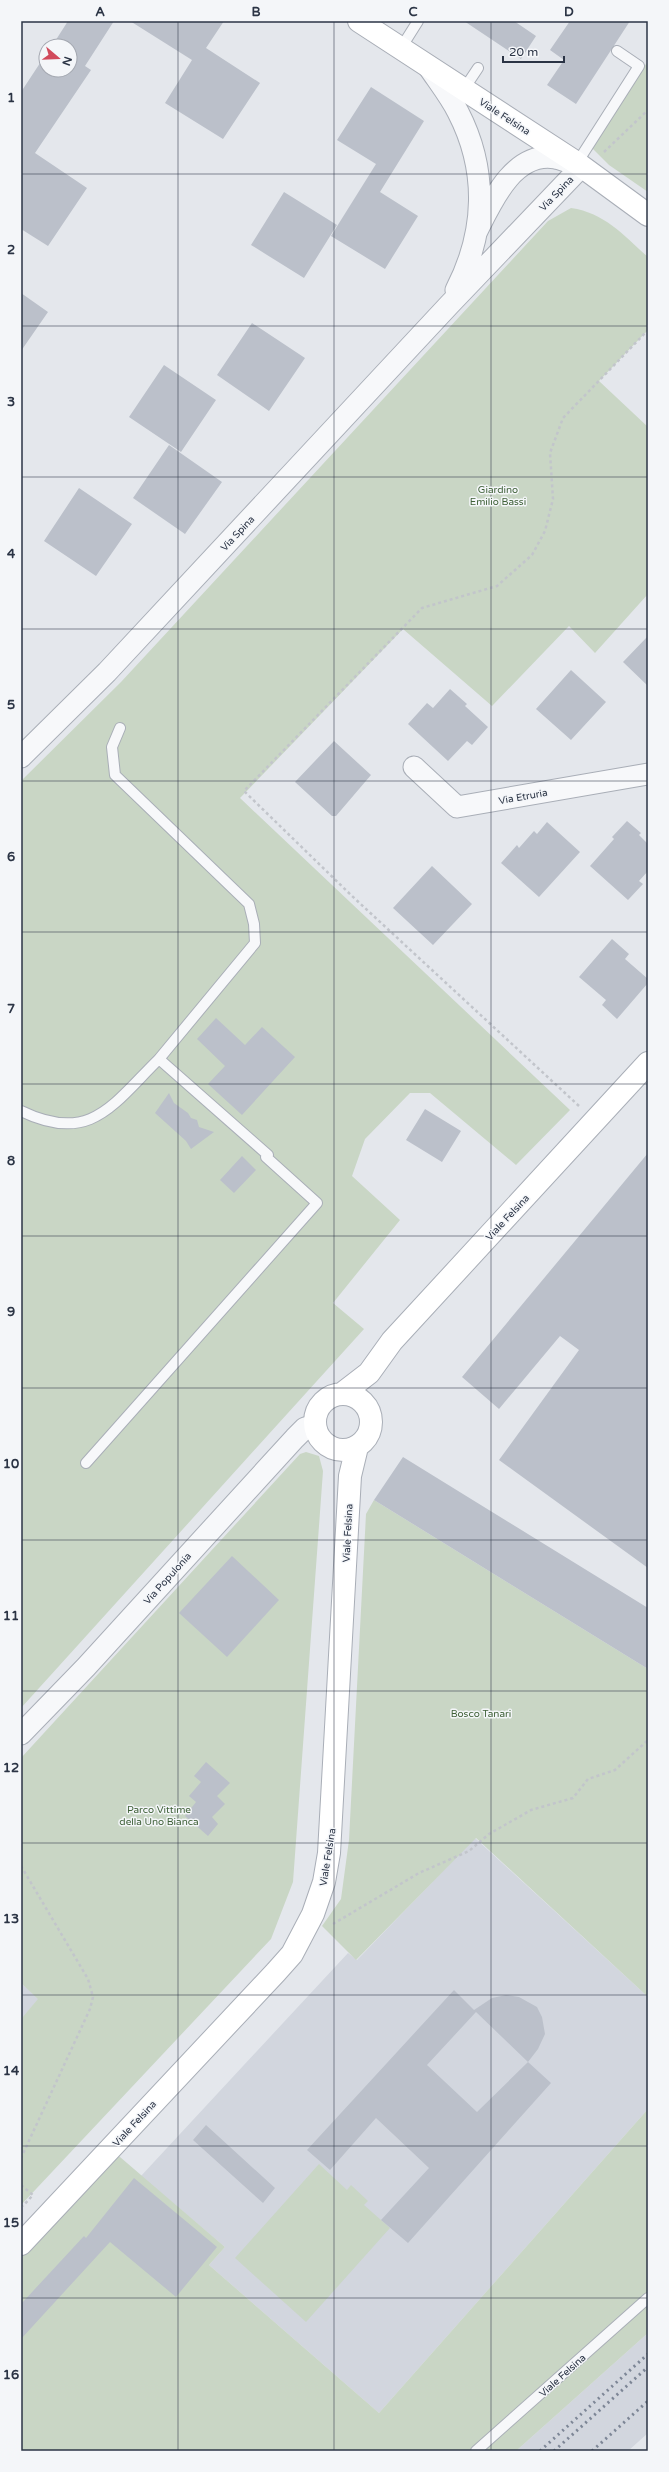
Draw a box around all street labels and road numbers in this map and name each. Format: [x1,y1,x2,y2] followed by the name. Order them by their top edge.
[477,96,532,138] street label: Viale Felsina
[537,174,576,214] street label: Via Spina
[218,513,257,554] street label: Via Spina
[498,787,549,807] street label: Via Etruria
[483,1192,532,1243] street label: Viale Felsina
[340,1504,356,1563] street label: Viale Felsina
[141,1550,194,1607] street label: Via Populonia
[317,1827,338,1887] street label: Viale Felsina
[110,2098,159,2149] street label: Viale Felsina
[537,2352,588,2400] street label: Viale Felsina

